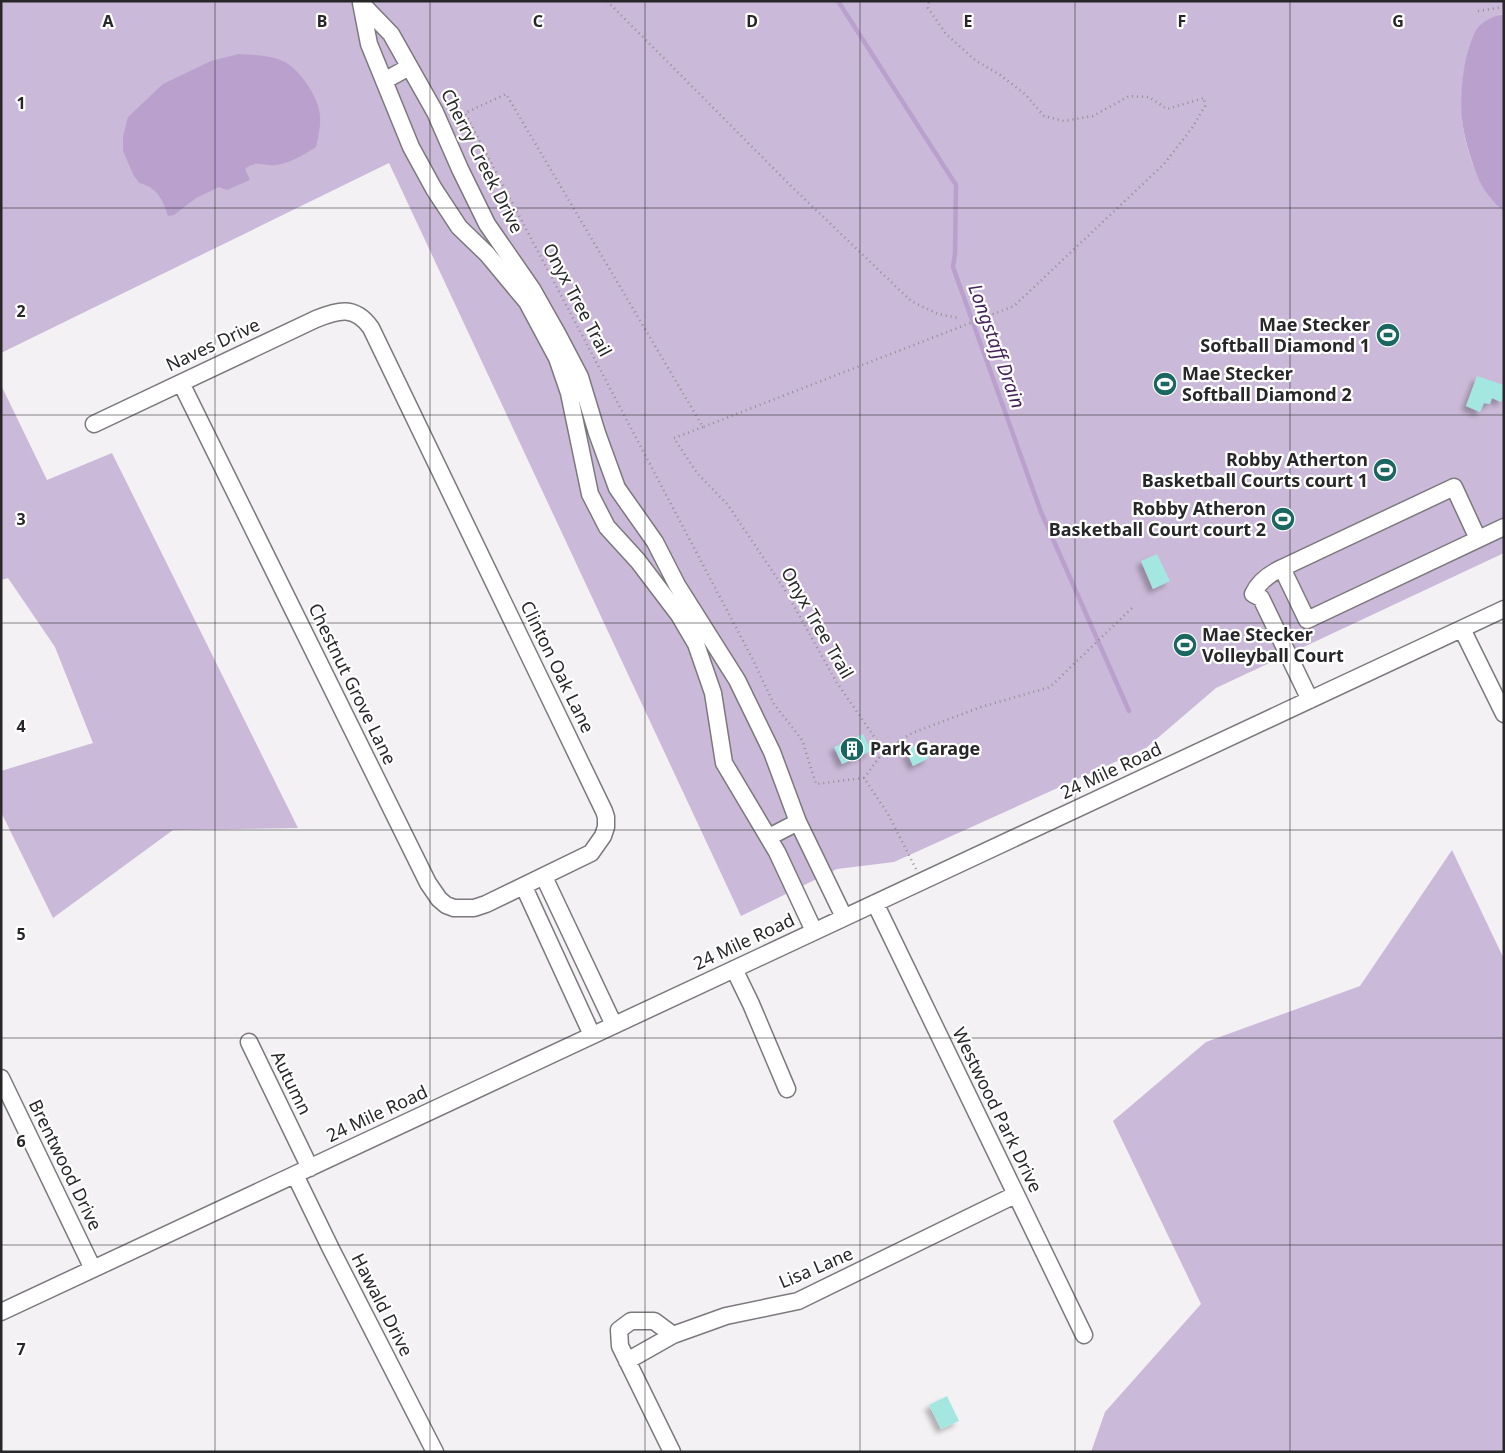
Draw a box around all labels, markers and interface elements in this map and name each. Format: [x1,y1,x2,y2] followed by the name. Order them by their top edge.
[102,10,114,32] text: A
[317,10,327,32] text: B
[533,10,543,32] text: C
[746,10,758,32] text: D
[964,10,973,32] text: E
[1178,10,1186,32] text: F
[1392,10,1404,32] text: G
[436,84,530,237] street label: Cherry Creek Drive
[16,92,26,114] text: 1
[538,239,618,360] street label: Onyx Tree Trail
[962,280,1032,412] water label: Longstaff Drain
[16,300,26,322] text: 2
[162,312,263,376] street label: Naves Drive
[1200,312,1370,357] place label: Mae Stecker Softball Diamond 1
[1375,322,1401,348] sports icon: Mae Stecker Softball Diamond 1
[1182,361,1352,406] place label: Mae Stecker Softball Diamond 2
[1152,371,1178,397] sports icon: Mae Stecker Softball Diamond 2
[1142,447,1368,492] place label: Robby Atherton Basketball Courts court 1
[1372,457,1398,483] sports icon: Robby Atherton Basketball Courts court 1
[1049,496,1266,541] place label: Robby Atheron Basketball Court court 2
[1270,506,1296,532] sports icon: Robby Atheron Basketball Court court 2
[16,508,26,530] text: 3
[776,562,860,683] street label: Onyx Tree Trail
[515,596,600,737] street label: Clinton Oak Lane
[303,599,402,768] street label: Chestnut Grove Lane
[1202,622,1344,667] place label: Mae Stecker Volleyball Court
[1172,632,1198,658] sports icon: Mae Stecker Volleyball Court
[16,715,26,737] text: 4
[839,736,865,762] building icon: Park Garage
[870,736,980,760] place label: Park Garage
[1056,736,1165,804] street label: 24 Mile Road
[689,907,798,975] street label: 24 Mile Road
[16,923,26,945] text: 5
[948,1023,1048,1196] street label: Westwood Park Drive
[266,1047,318,1118] street label: Autumn
[322,1079,431,1147] street label: 24 Mile Road
[24,1095,108,1234] street label: Brentwood Drive
[16,1130,26,1152] text: 6
[775,1241,856,1293] street label: Lisa Lane
[347,1249,419,1360] street label: Hawald Drive
[16,1338,26,1360] text: 7

